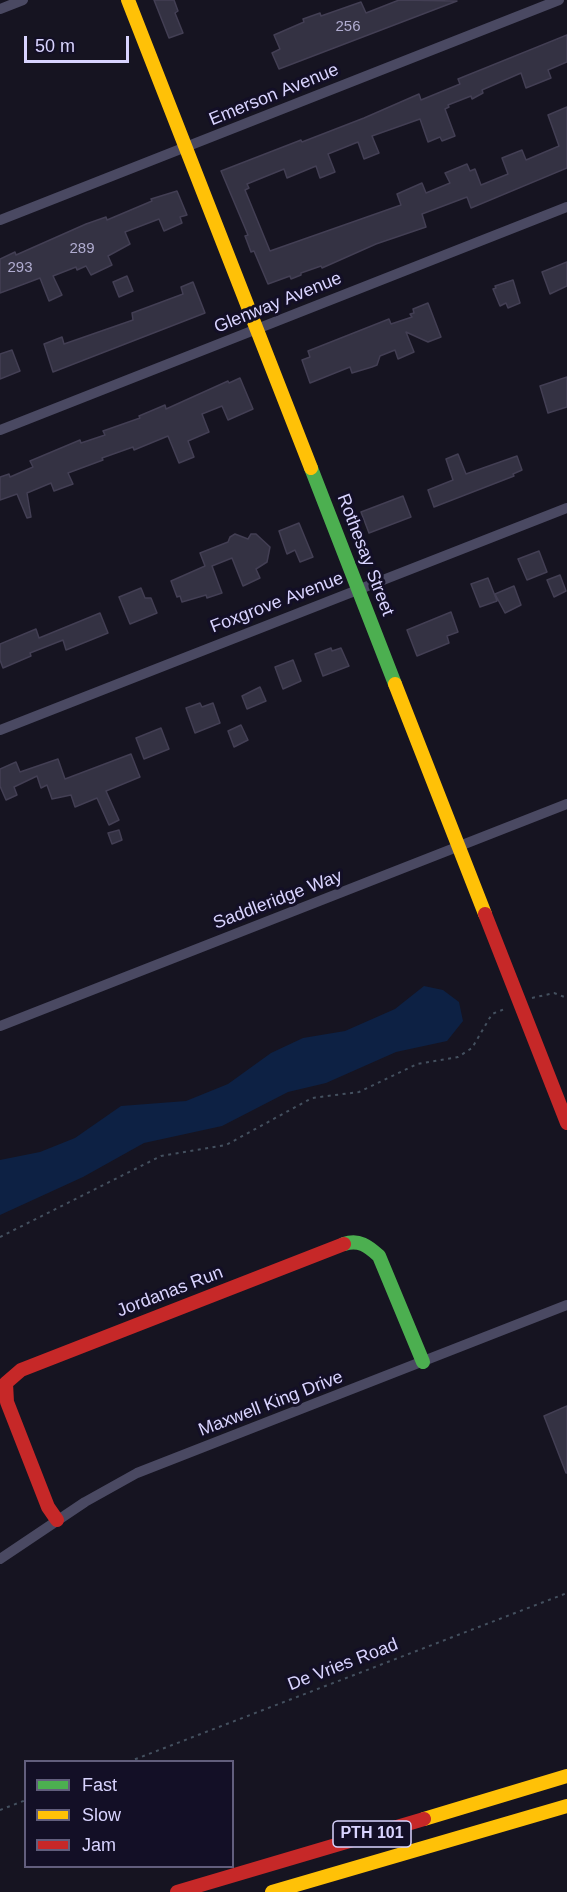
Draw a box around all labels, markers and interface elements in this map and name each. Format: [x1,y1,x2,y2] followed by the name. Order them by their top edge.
[335,18,361,36] house number: 256
[27,24,132,62] scale bar
[35,36,75,56] text: 50 m
[206,59,342,131] street label: Emerson Avenue
[69,240,95,258] house number: 289
[7,259,33,277] house number: 293
[211,268,345,338] street label: Glenway Avenue
[332,491,398,619] street label: Rothesay Street
[207,568,347,638] street label: Foxgrove Avenue
[210,865,346,935] street label: Saddleridge Way
[114,1262,226,1322] street label: Jordanas Run
[196,1366,346,1442] street label: Maxwell King Drive
[285,1634,401,1696] street label: De Vries Road
[24,1760,234,1868] legend
[82,1775,117,1795] text: Fast
[82,1805,121,1825] text: Slow
[333,1821,411,1847] road number: PTH 101
[82,1835,116,1855] text: Jam

